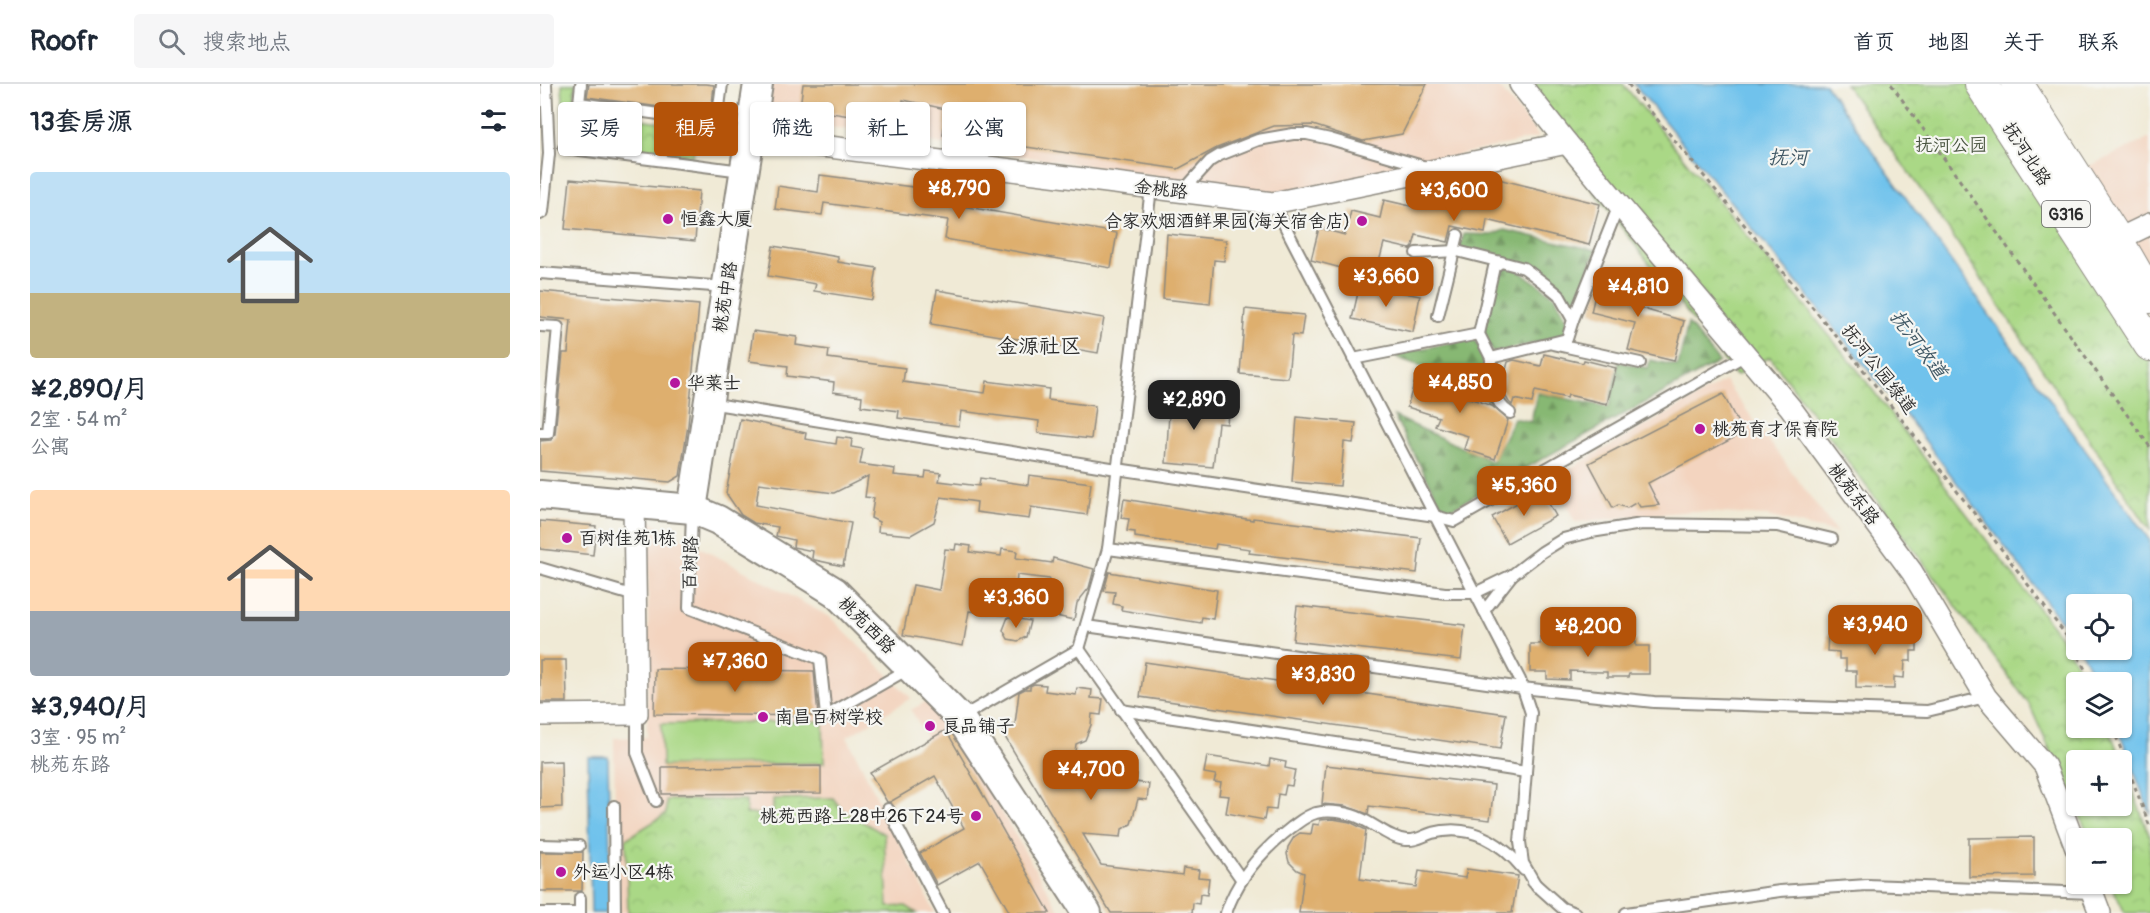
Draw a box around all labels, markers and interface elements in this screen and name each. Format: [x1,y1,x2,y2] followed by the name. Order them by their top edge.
[134,14,554,68] search box
[30,24,98,59] text: Roofr
[155,25,188,58] icon: search
[203,28,291,56] text: 搜索地点
[1853,29,1895,56] text: 首页
[1928,29,1970,56] text: 地图
[2003,29,2045,56] text: 关于
[2078,29,2120,56] text: 联系
[558,102,642,156] chip: 买房
[654,102,738,156] chip: 租房
[750,102,834,156] chip: 筛选
[846,102,930,156] chip: 新上
[942,102,1026,156] chip: 公寓
[477,104,510,137] icon: filters
[30,106,133,138] text: 13套房源
[1997,118,2056,191] street label: 抚河北路
[1915,134,1987,157] park label: 抚河公园
[1768,145,1811,170] water label: 抚河
[910,169,1008,220] pin: ¥8,790
[1405,171,1503,222] pin: ¥3,600
[1133,175,1189,204] street label: 金桃路
[927,176,991,201] text: ¥8,790
[1419,178,1489,203] text: ¥3,600
[2042,201,2090,227] road number: G316
[680,208,752,231] place label: 恒鑫大厦
[1104,210,1350,233] place label: 合家欢烟酒鲜果园(海关宿舍店)
[216,211,324,319] icon: home
[661,212,675,226] marker: 恒鑫大厦
[1355,214,1369,228] marker: 合家欢烟酒鲜果园(海关宿舍店)
[1337,257,1435,308] pin: ¥3,660
[709,260,742,334] street label: 桃苑中路
[1352,264,1420,289] text: ¥3,660
[1589,267,1687,318] pin: ¥4,810
[1607,274,1669,299] text: ¥4,810
[1885,305,1954,385] water label: 抚河故道
[1836,320,1921,419] street label: 抚河公园绿道
[997,333,1081,360] district label: 金源社区
[1411,363,1509,414] pin: ¥4,850
[1427,370,1493,395] text: ¥4,850
[687,372,741,395] place label: 华莱士
[30,373,149,405] text: ¥2,890/月
[668,376,682,390] marker: 华莱士
[1145,380,1243,431] pin: ¥2,890
[1162,387,1226,412] text: ¥2,890
[30,407,128,432] text: 2室 · 54 m²
[1712,418,1838,441] place label: 桃苑育才保育院
[1693,422,1707,436] marker: 桃苑育才保育院
[30,434,70,459] text: 公寓
[1823,459,1884,530] street label: 桃苑东路
[1475,466,1573,517] pin: ¥5,360
[1491,473,1557,498] text: ¥5,360
[579,527,676,550] place label: 百树佳苑1栋
[216,529,324,637] icon: home
[560,531,574,545] marker: 百树佳苑1栋
[678,536,703,590] street label: 百树路
[967,578,1065,629] pin: ¥3,360
[983,585,1049,610] text: ¥3,360
[833,592,900,659] street label: 桃苑西路
[2066,594,2132,894] map controls
[2066,594,2132,660] button: locate
[1826,605,1924,656] pin: ¥3,940
[1539,607,1637,658] pin: ¥8,200
[1842,612,1908,637] text: ¥3,940
[1554,614,1622,639] text: ¥8,200
[686,642,784,693] pin: ¥7,360
[702,649,768,674] text: ¥7,360
[1274,655,1372,706] pin: ¥3,830
[1290,662,1356,687] text: ¥3,830
[2066,672,2132,738] button: layers
[30,691,151,723] text: ¥3,940/月
[775,706,883,729] place label: 南昌百树学校
[756,710,770,724] marker: 南昌百树学校
[942,715,1014,738] place label: 良品铺子
[923,719,937,733] marker: 良品铺子
[30,725,126,750] text: 3室 · 95 m²
[1042,750,1140,801] pin: ¥4,700
[2066,750,2132,816] button: +
[30,752,110,777] text: 桃苑东路
[1057,757,1125,782] text: ¥4,700
[760,805,964,828] place label: 桃苑西路上28中26下24号
[969,809,983,823] marker: 桃苑西路上28中26下24号
[2066,828,2132,894] button: −
[573,861,673,884] place label: 外运小区4栋
[554,865,568,879] marker: 外运小区4栋

